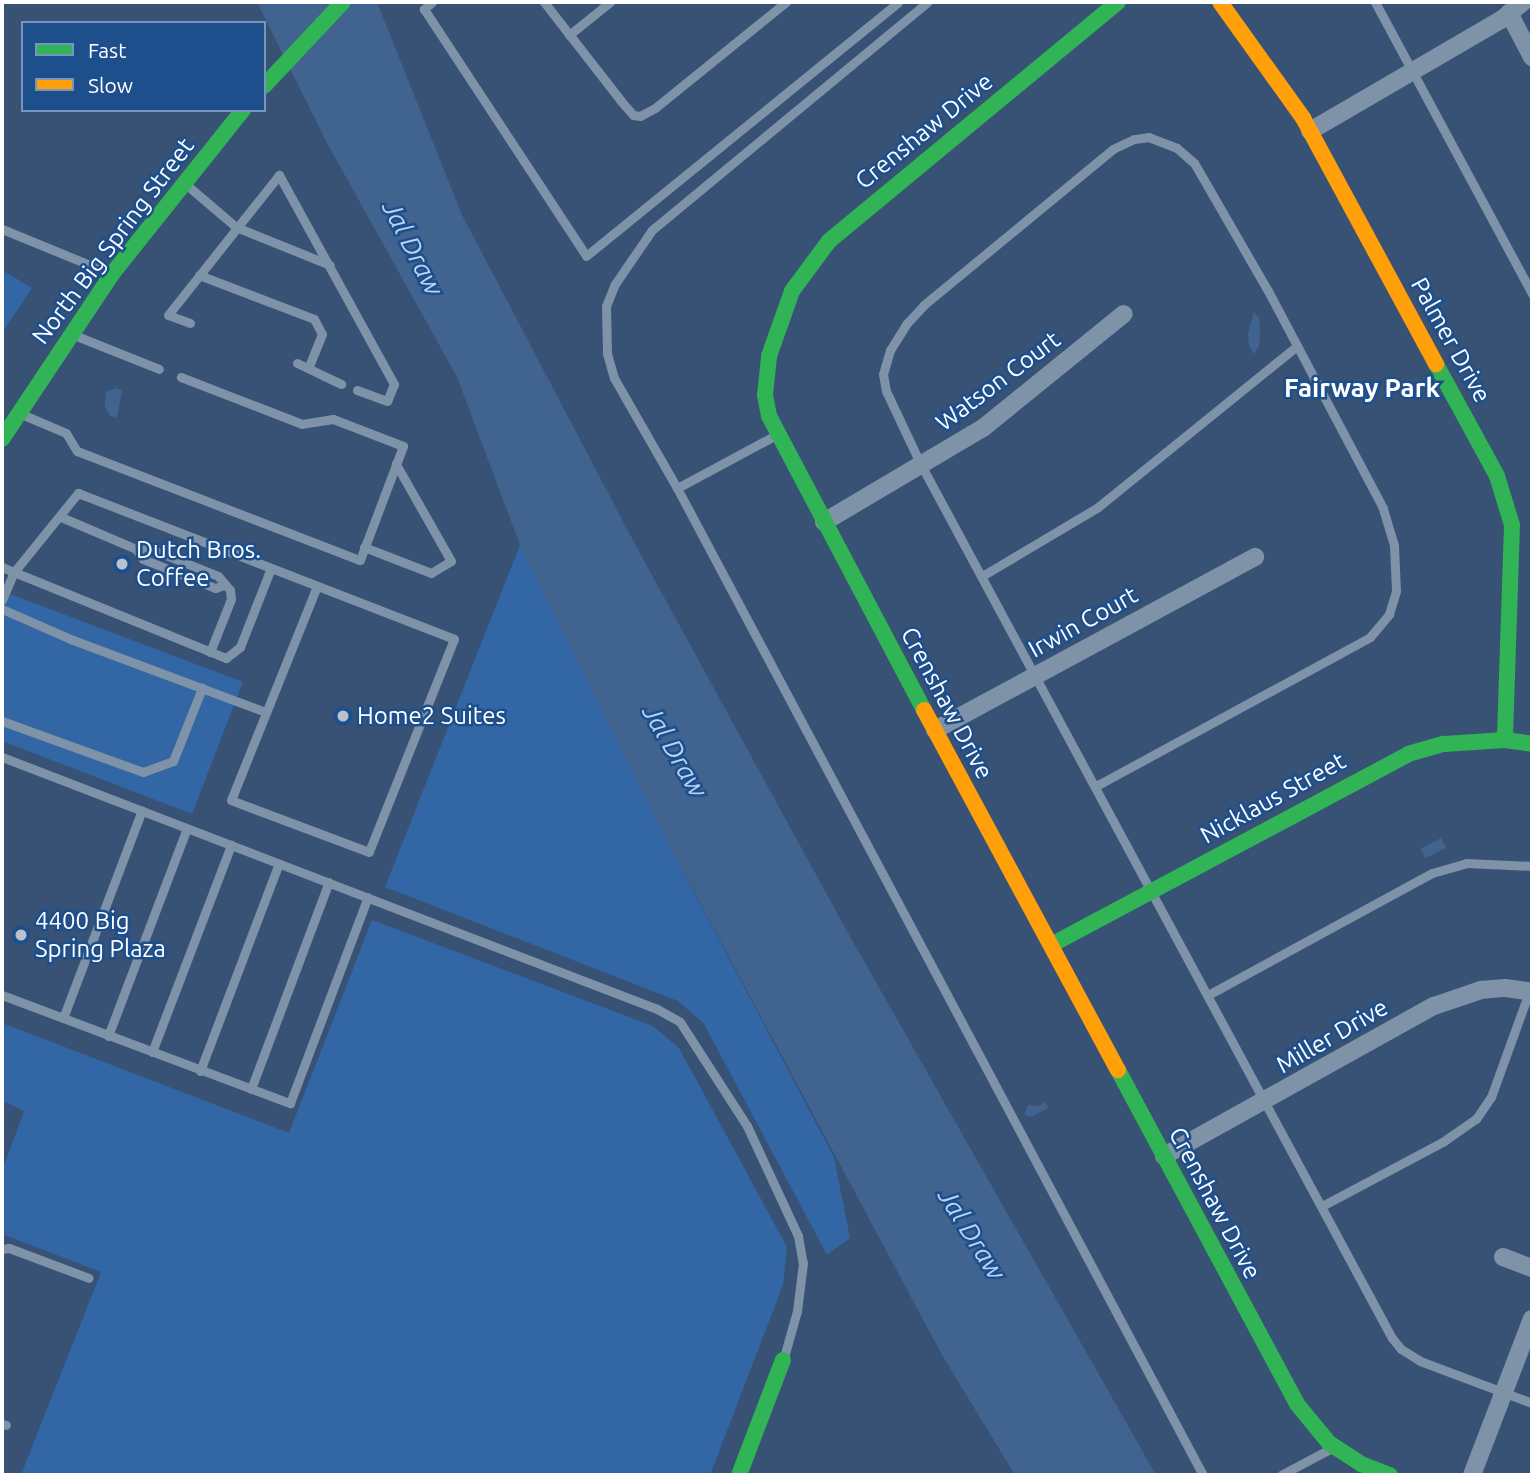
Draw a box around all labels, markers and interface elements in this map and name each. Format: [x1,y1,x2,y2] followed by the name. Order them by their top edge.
[21,21,266,112] legend
[88,38,126,62] text: Fast
[850,67,998,195] street label: Crenshaw Drive
[88,73,133,97] text: Slow
[26,132,200,350] street label: North Big Spring Street
[376,196,450,300] water label: Jal Draw
[1405,273,1497,407] street label: Palmer Drive
[930,325,1066,437] street label: Watson Court
[1284,372,1440,404] district label: Fairway Park
[136,536,261,592] place label: Dutch Bros. Coffee
[114,556,130,572] marker: Dutch Bros. Coffee
[1023,580,1143,664] street label: Irwin Court
[895,622,999,784] street label: Crenshaw Drive
[636,699,714,803] water label: Jal Draw
[357,702,506,730] place label: Home2 Suites
[335,708,351,724] marker: Home2 Suites
[1195,746,1351,850] street label: Nicklaus Street
[35,907,166,963] place label: 4400 Big Spring Plaza
[13,927,29,943] marker: 4400 Big Spring Plaza
[1271,993,1393,1079] street label: Miller Drive
[1163,1122,1267,1284] street label: Crenshaw Drive
[932,1183,1012,1285] water label: Jal Draw

